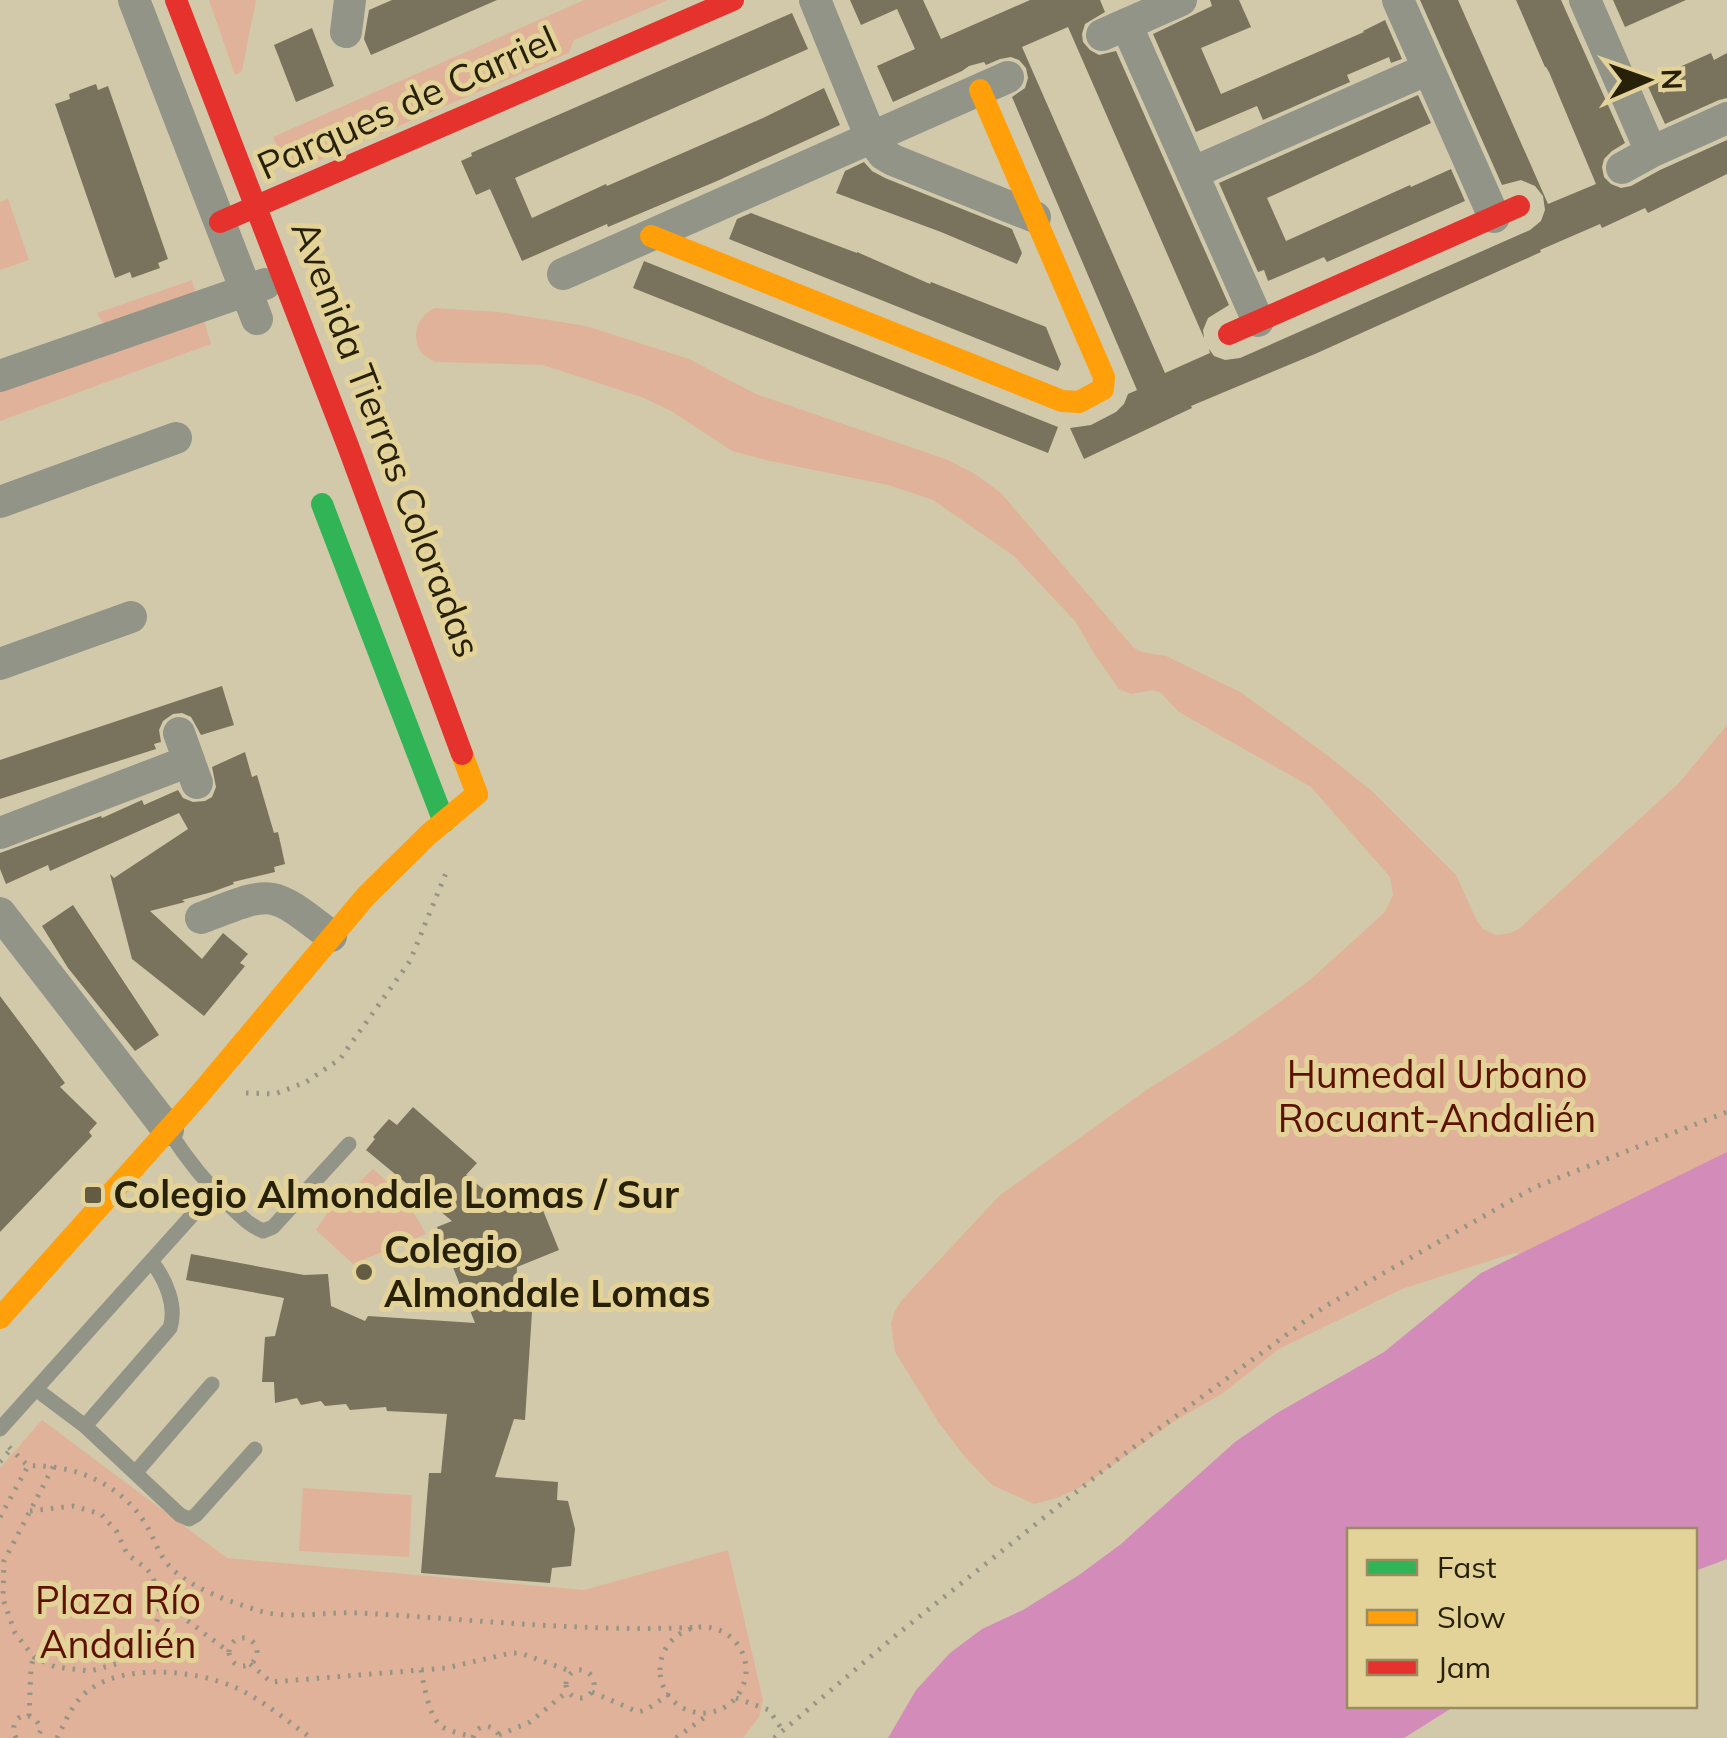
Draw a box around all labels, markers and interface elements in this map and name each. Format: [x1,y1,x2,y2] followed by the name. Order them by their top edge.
[250,15,564,190] street label: Parques de Carriel
[1597,30,1697,130] north arrow
[1655,68,1690,90] text: N
[281,213,492,664] street label: Avenida Tierras Coloradas
[1278,1050,1596,1142] park label: Humedal Urbano Rocuant-Andalién
[113,1170,679,1218] place label: Colegio Almondale Lomas / Sur
[82,1184,104,1206] marker: Colegio Almondale Lomas / Sur
[384,1225,711,1317] place label: Colegio Almondale Lomas
[353,1261,375,1283] marker: Colegio Almondale Lomas
[1347,1528,1697,1708] legend
[1437,1548,1497,1586] text: Fast
[35,1576,201,1668] park label: Plaza Río Andalién
[1437,1598,1506,1636] text: Slow
[1437,1648,1491,1686] text: Jam

